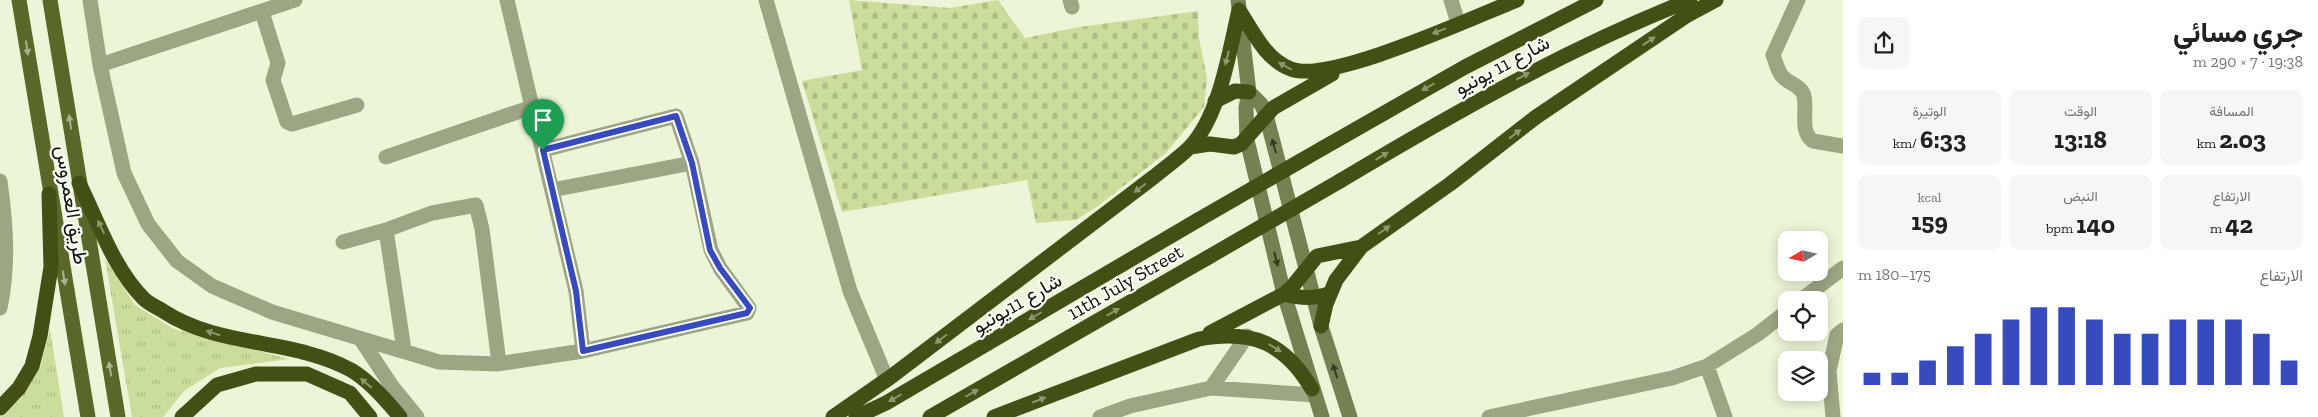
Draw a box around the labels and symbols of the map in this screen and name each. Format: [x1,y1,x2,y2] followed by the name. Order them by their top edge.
[1431,27,1446,35] one-way arrow
[1451,30,1554,102] street label: شارع 11 يونيو
[1642,37,1655,46] one-way arrow
[23,41,31,57] one-way arrow
[1223,50,1231,65] one-way arrow
[1278,62,1293,70] one-way arrow
[1516,72,1531,80] one-way arrow
[1421,83,1436,91] one-way arrow
[522,99,564,150] pin
[65,114,73,130] one-way arrow
[1508,128,1521,139] one-way arrow
[1270,139,1278,154] one-way arrow
[50,144,93,266] street label: طريق العمروس
[1376,152,1389,161] one-way arrow
[1133,183,1147,193] one-way arrow
[96,220,104,234] one-way arrow
[1377,225,1391,235] one-way arrow
[1778,231,1828,281] north arrow
[1063,239,1188,325] street label: 11th July Street
[1272,252,1280,267] one-way arrow
[968,268,1067,340] street label: شارع 11يونيو
[60,270,68,286] one-way arrow
[1106,308,1121,316] one-way arrow
[1028,311,1041,320] one-way arrow
[206,329,221,337] one-way arrow
[934,334,948,344] one-way arrow
[1268,343,1282,353] one-way arrow
[106,361,114,377] one-way arrow
[1331,363,1339,378] one-way arrow
[360,377,373,388] one-way arrow
[965,389,980,397] one-way arrow
[888,393,901,402] one-way arrow
[1032,395,1047,403] one-way arrow

